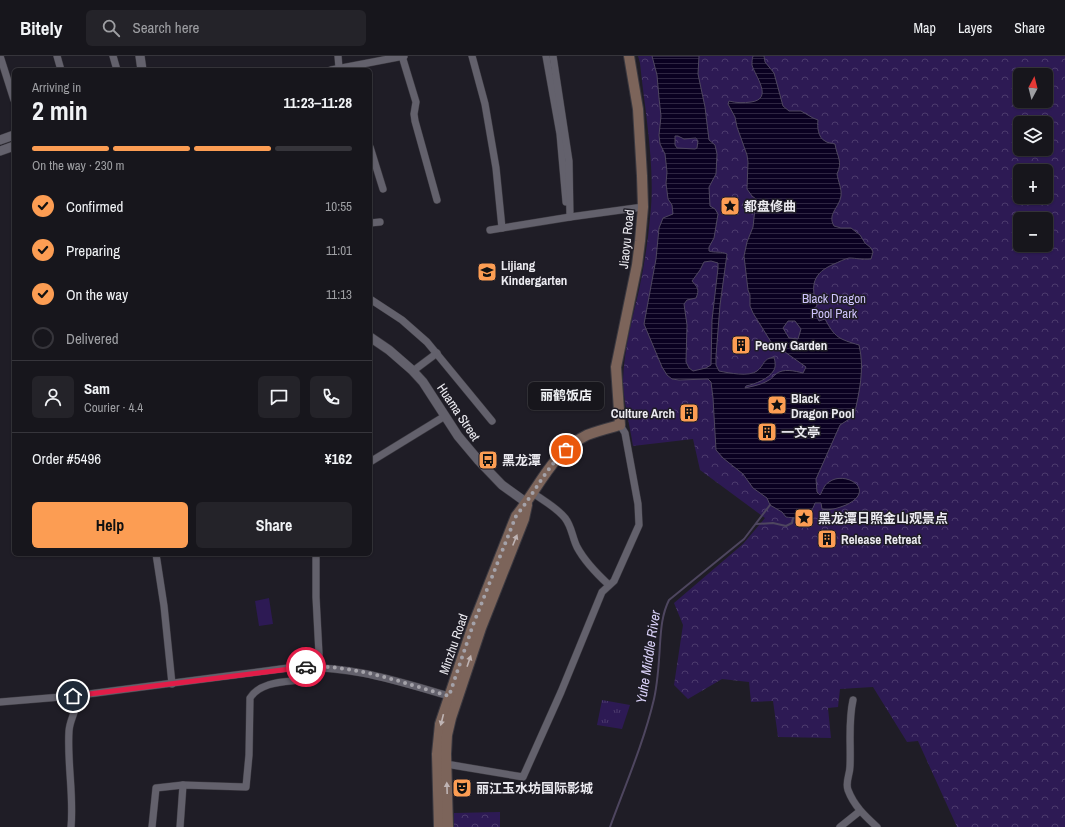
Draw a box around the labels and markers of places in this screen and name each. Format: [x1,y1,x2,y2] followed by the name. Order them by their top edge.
[719,195,741,217] place icon: 都盘修曲
[744,198,796,215] place label: 都盘修曲
[501,257,567,289] place label: Lijiang Kindergarten
[476,261,498,283] school or university icon: Lijiang Kindergarten
[730,334,752,356] building icon: Peony Garden
[755,337,827,354] place label: Peony Garden
[528,382,604,410] callout: 丽鹤饭店
[791,390,854,422] place label: Black Dragon Pool
[766,394,788,416] place icon: Black Dragon Pool
[678,402,700,424] building icon: Culture Arch
[611,405,675,422] place label: Culture Arch
[756,421,778,443] building icon: 一文亭
[781,424,820,441] place label: 一文亭
[549,433,583,467] pin
[477,449,499,471] bus stop icon: 黑龙潭
[502,452,541,469] place label: 黑龙潭
[793,507,815,529] place icon: 黑龙潭日照金山观景点
[818,510,948,527] place label: 黑龙潭日照金山观景点
[816,528,838,550] building icon: Release Retreat
[841,531,921,548] place label: Release Retreat
[56,679,90,713] pin
[451,777,473,799] theatre icon: 丽江玉水坊国际影城
[476,780,593,797] place label: 丽江玉水坊国际影城

